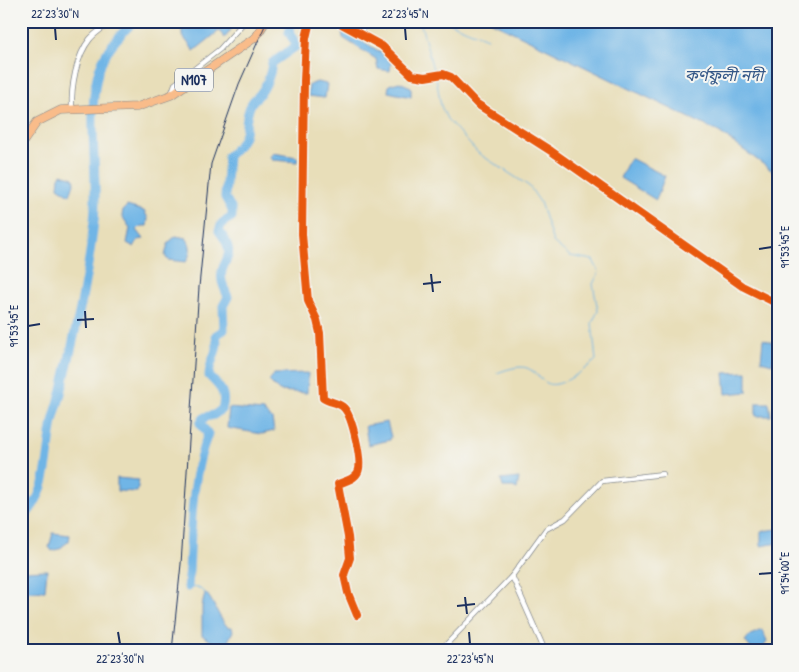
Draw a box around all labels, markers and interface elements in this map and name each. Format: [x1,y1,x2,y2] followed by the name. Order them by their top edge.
[31,5,79,22] text: 22°23'30"N
[382,5,428,22] text: 22°23'45"N
[685,64,766,86] water label: কর্ণফুলী নদী
[175,68,213,92] road number: N107
[776,225,793,268] text: 91°53'45"E
[5,304,22,347] text: 91°53'45"E
[776,551,793,594] text: 91°54'00"E
[96,650,144,667] text: 22°23'30"N
[447,650,493,667] text: 22°23'45"N

